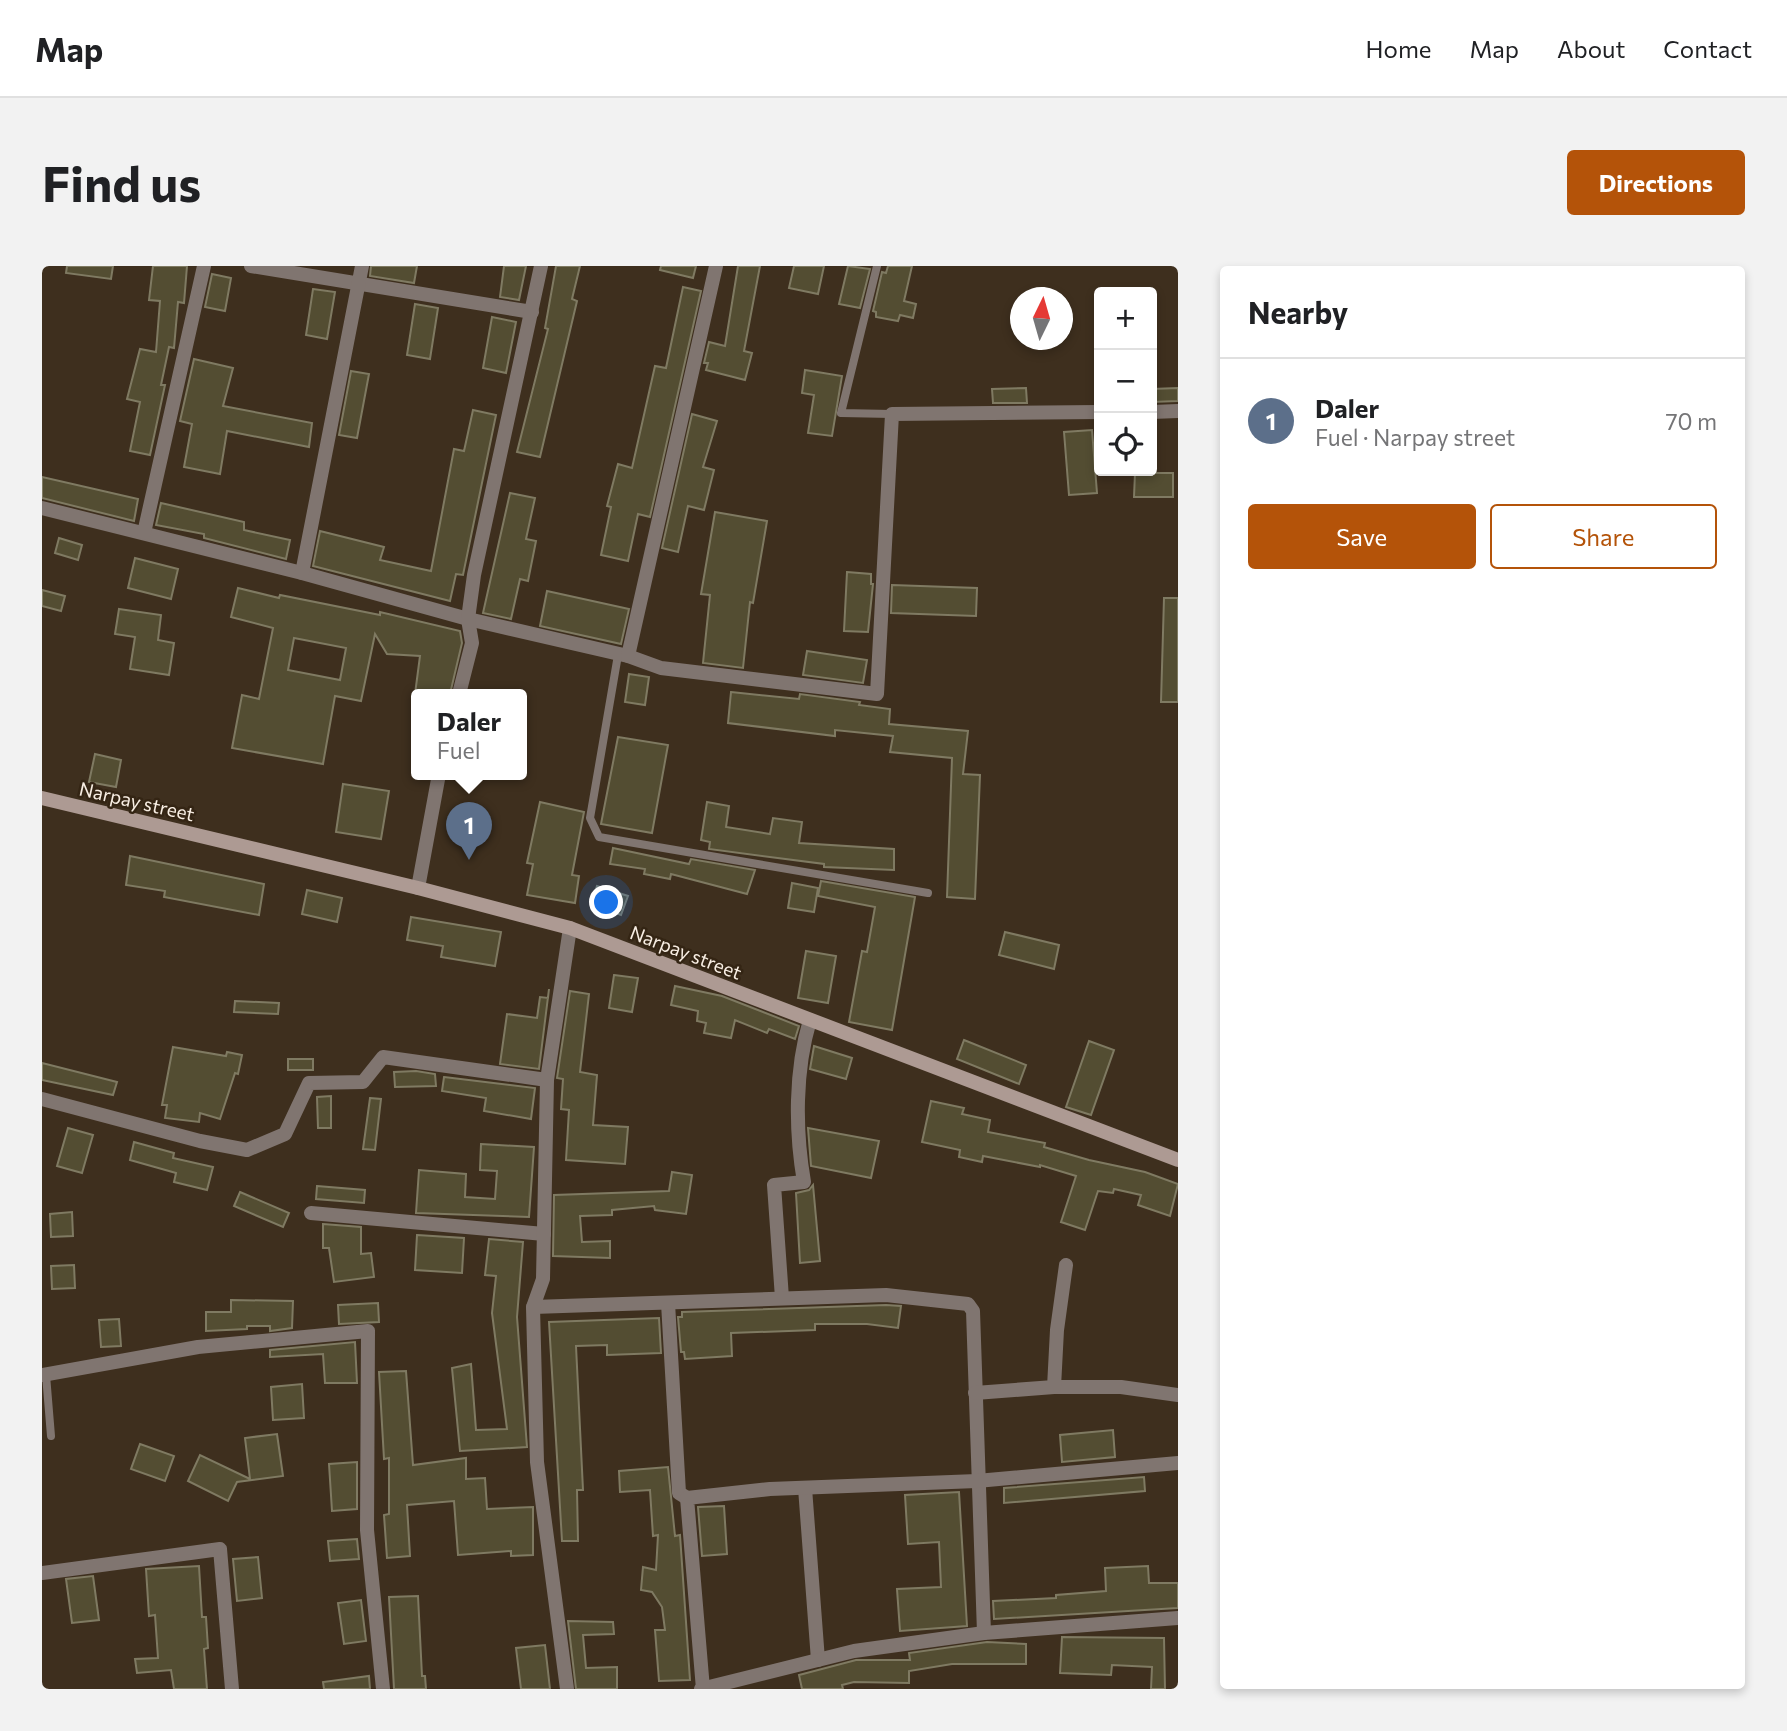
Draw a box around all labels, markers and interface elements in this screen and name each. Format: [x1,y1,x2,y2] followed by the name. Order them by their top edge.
[35,28,103,69] text: Map
[1366,34,1432,63] text: Home
[1470,34,1519,63] text: Map
[1557,34,1625,63] text: About
[1663,34,1752,63] text: Contact
[1567,150,1745,215] button: Directions
[42,152,201,212] text: Find us
[1010,287,1073,350] north arrow
[1094,287,1157,476] map controls
[1094,287,1157,350] button: +
[1248,293,1348,330] text: Nearby
[1094,350,1157,413] button: −
[1315,392,1379,423] text: Daler
[1266,407,1276,435] text: 1
[1665,407,1717,435] text: 70 m
[1094,413,1157,476] button: locate
[1315,423,1515,451] text: Fuel · Narpay street
[1248,504,1476,569] button: Save
[1490,504,1717,569] button: Share
[411,689,527,780] popup
[437,705,501,736] text: Daler
[437,736,481,764] text: Fuel
[77,777,197,825] street label: Narpay street
[446,802,492,860] pin: 1
[589,885,623,919] your location
[627,920,745,984] street label: Narpay street

